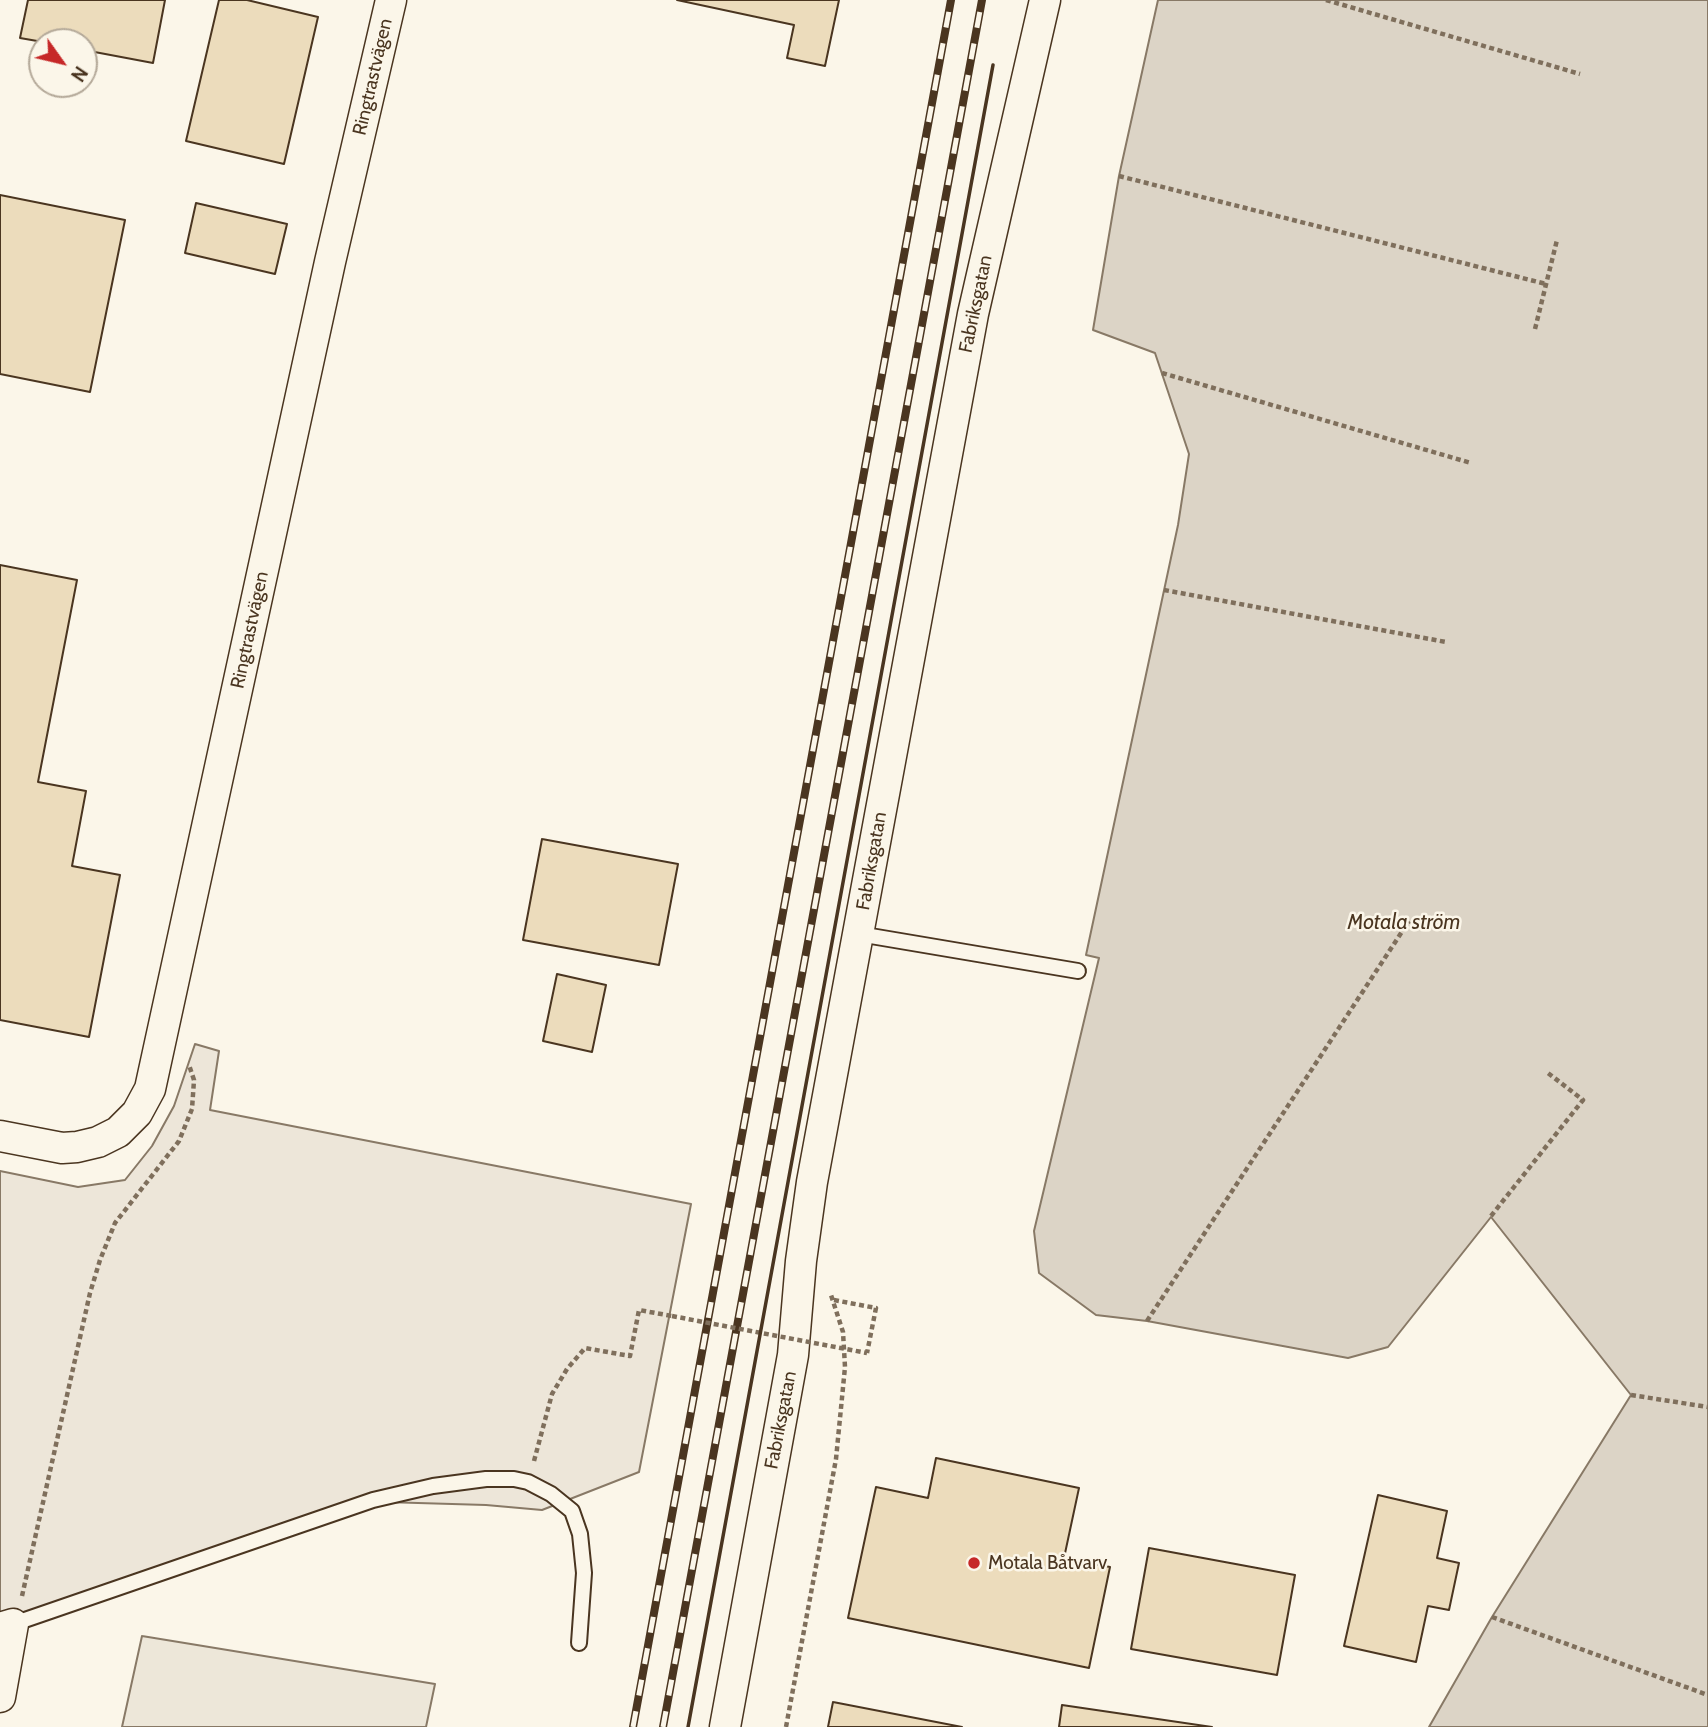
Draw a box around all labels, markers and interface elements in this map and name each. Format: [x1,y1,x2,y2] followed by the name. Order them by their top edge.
[348,16,398,138] street label: Ringtrastvägen
[28,28,98,98] north arrow
[66,62,92,86] text: N
[955,253,997,355] street label: Fabriksgatan
[226,569,274,691] street label: Ringtrastvägen
[852,810,892,912] street label: Fabriksgatan
[1348,910,1460,936] water label: Motala ström
[760,1369,802,1471] street label: Fabriksgatan
[988,1552,1107,1574] place label: Motala Båtvarv
[966,1555,982,1571] marker: Motala Båtvarv

